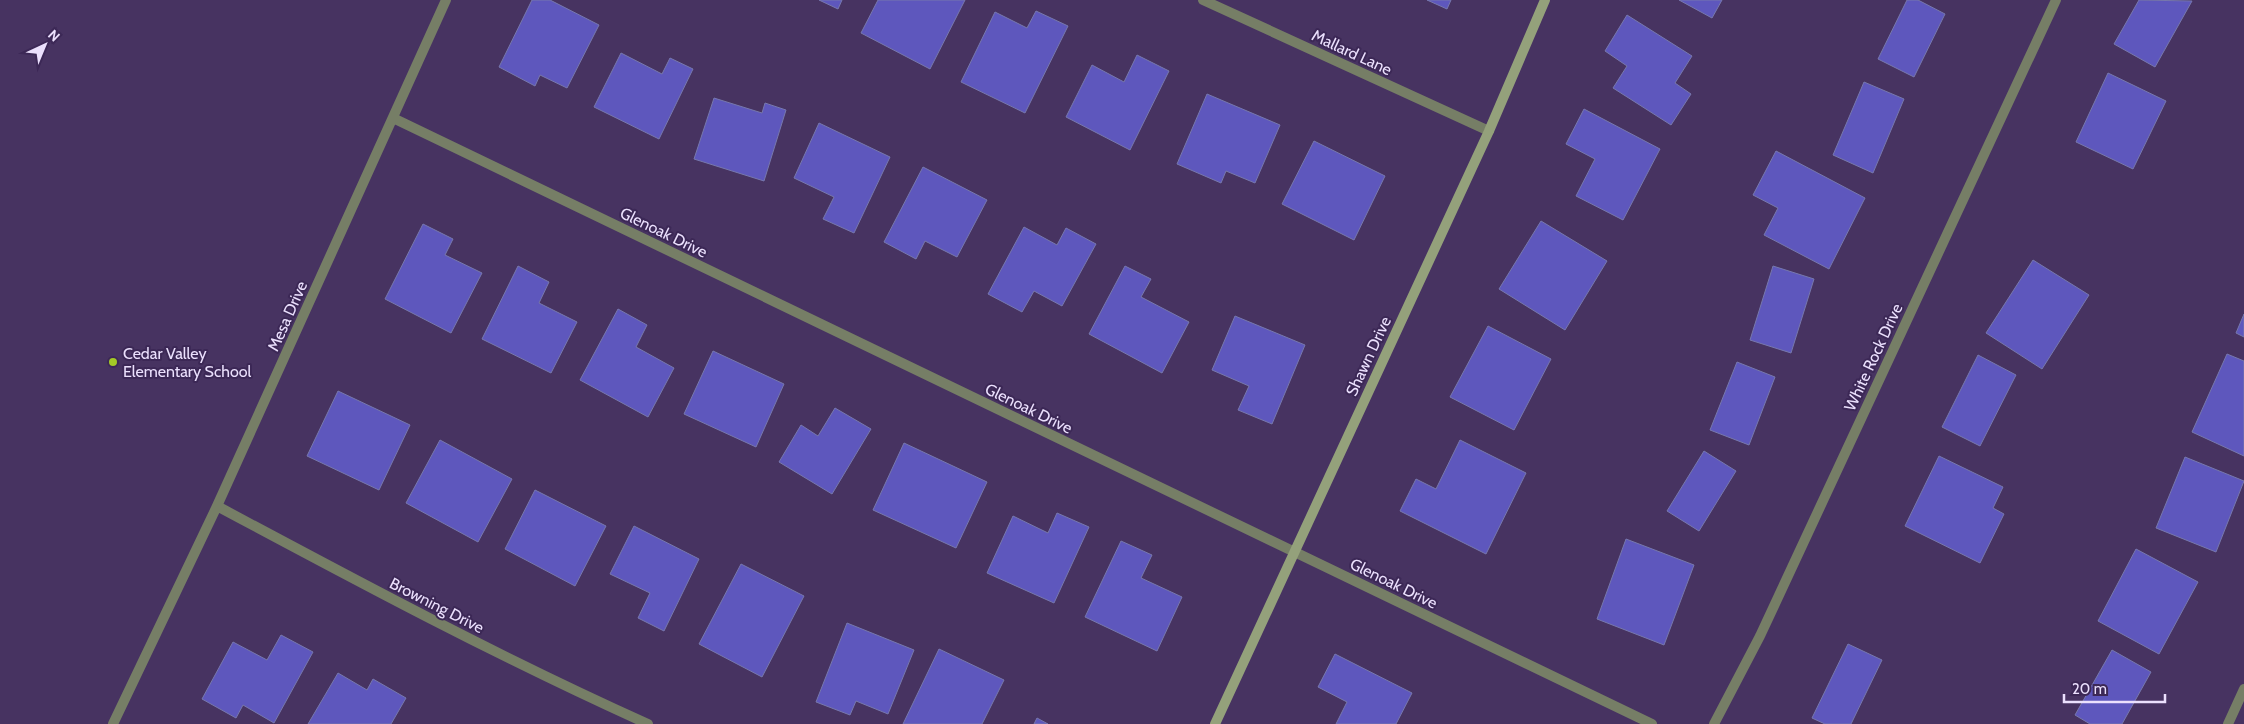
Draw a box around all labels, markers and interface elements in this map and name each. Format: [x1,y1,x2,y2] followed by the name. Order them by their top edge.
[20,20,70,70] north arrow
[44,26,64,46] text: N
[1309,26,1395,79] street label: Mallard Lane
[617,203,710,262] street label: Glenoak Drive
[264,278,311,354] street label: Mesa Drive
[1840,300,1907,414] street label: White Rock Drive
[1342,313,1395,399] street label: Shawn Drive
[123,344,251,381] place label: Cedar Valley Elementary School
[107,356,119,368] marker: Cedar Valley Elementary School
[982,379,1075,438] street label: Glenoak Drive
[1347,554,1440,613] street label: Glenoak Drive
[386,574,487,637] street label: Browning Drive
[2064,672,2165,704] scale bar
[2072,680,2107,698] text: 20 m

